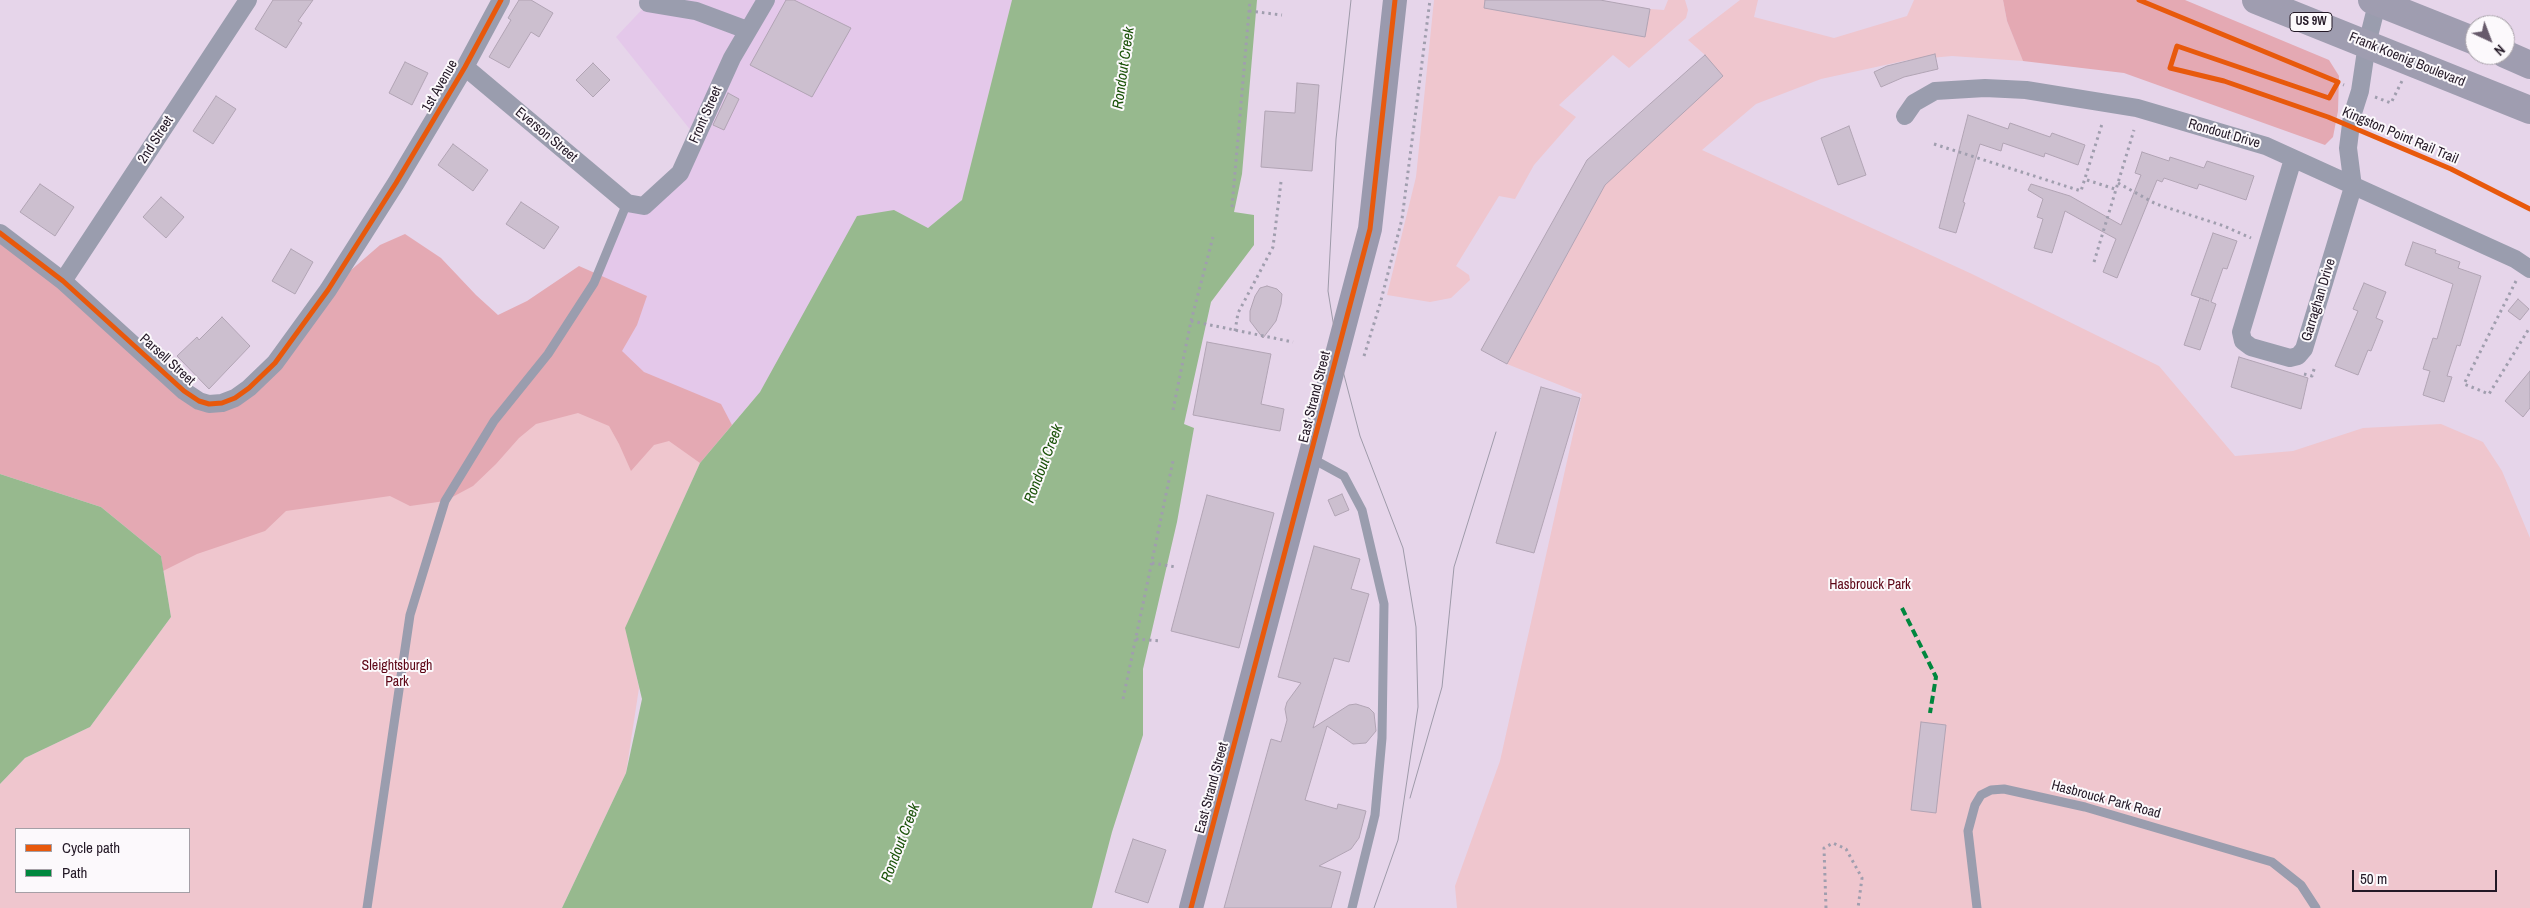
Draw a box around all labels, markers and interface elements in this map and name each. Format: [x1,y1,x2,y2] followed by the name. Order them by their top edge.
[2290,13,2332,32] road number: US 9W
[2465,15,2515,65] north arrow
[1109,26,1139,110] water label: Rondout Creek
[2346,29,2468,91] street label: Frank Koenig Boulevard
[2490,41,2509,60] text: N
[418,57,462,115] street label: 1st Avenue
[686,84,726,146] street label: Front Street
[512,104,580,166] street label: Everson Street
[2339,104,2461,168] street label: Kingston Point Rail Trail
[135,113,177,167] street label: 2nd Street
[2186,116,2262,152] street label: Rondout Drive
[2298,257,2340,343] street label: Garraghan Drive
[136,331,198,389] street label: Parsell Street
[1296,349,1334,445] street label: East Strand Street
[1021,422,1067,506] water label: Rondout Creek
[1829,577,1911,593] park label: Hasbrouck Park
[362,658,432,690] park label: Sleightsburgh Park
[1192,741,1232,835] street label: East Strand Street
[2050,777,2162,823] street label: Hasbrouck Park Road
[878,801,924,885] water label: Rondout Creek
[15,828,190,893] legend
[62,837,120,858] text: Cycle path
[2355,860,2500,892] scale bar
[62,862,87,883] text: Path
[2360,868,2387,889] text: 50 m

